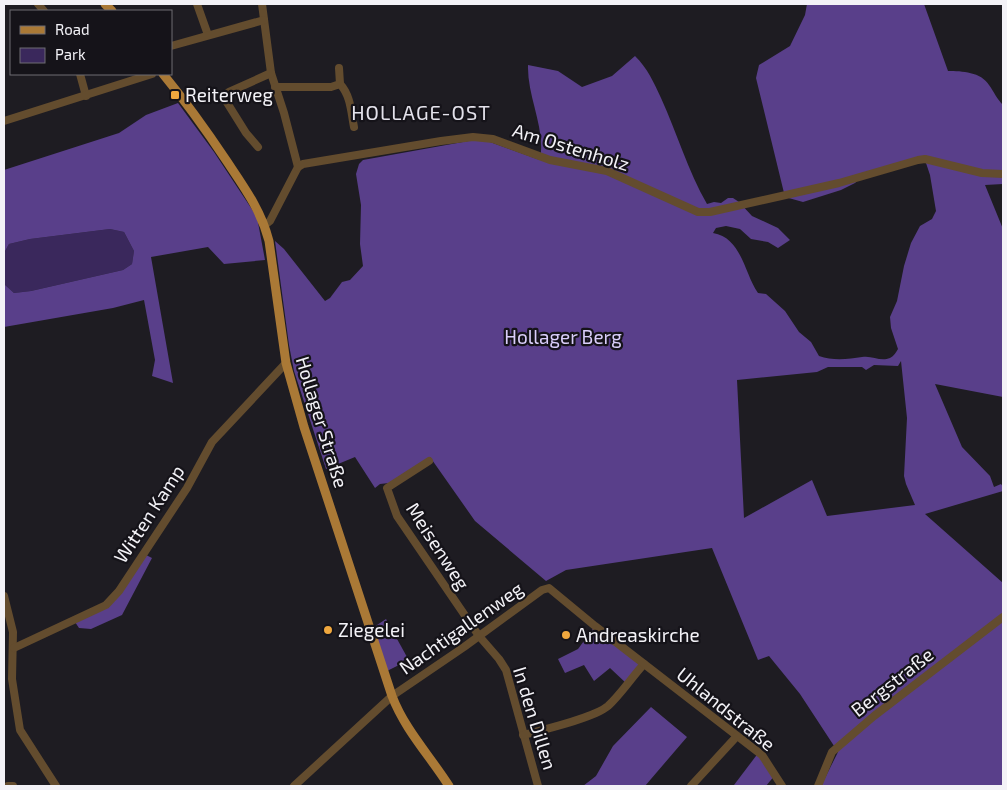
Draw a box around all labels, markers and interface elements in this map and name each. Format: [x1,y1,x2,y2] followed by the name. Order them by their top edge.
[10,10,172,75] legend
[55,20,90,38] text: Road
[55,45,86,63] text: Park
[185,83,273,106] place label: Reiterweg
[169,89,181,101] marker: Reiterweg
[351,100,491,124] district label: HOLLAGE-OST
[510,118,632,175] street label: Am Ostenholz
[504,325,622,348] park label: Hollager Berg
[292,353,353,490] street label: Hollager Straße
[108,460,189,567] street label: Witten Kamp
[402,498,475,594] street label: Meisenweg
[394,576,527,679] street label: Nachtigallenweg
[338,618,405,641] place label: Ziegelei
[576,623,700,646] place label: Andreaskirche
[322,624,334,636] marker: Ziegelei
[560,629,572,641] marker: Andreaskirche
[846,642,937,721] street label: Bergstraße
[673,662,780,755] street label: Uhlandstraße
[509,664,562,772] street label: In den Dillen

